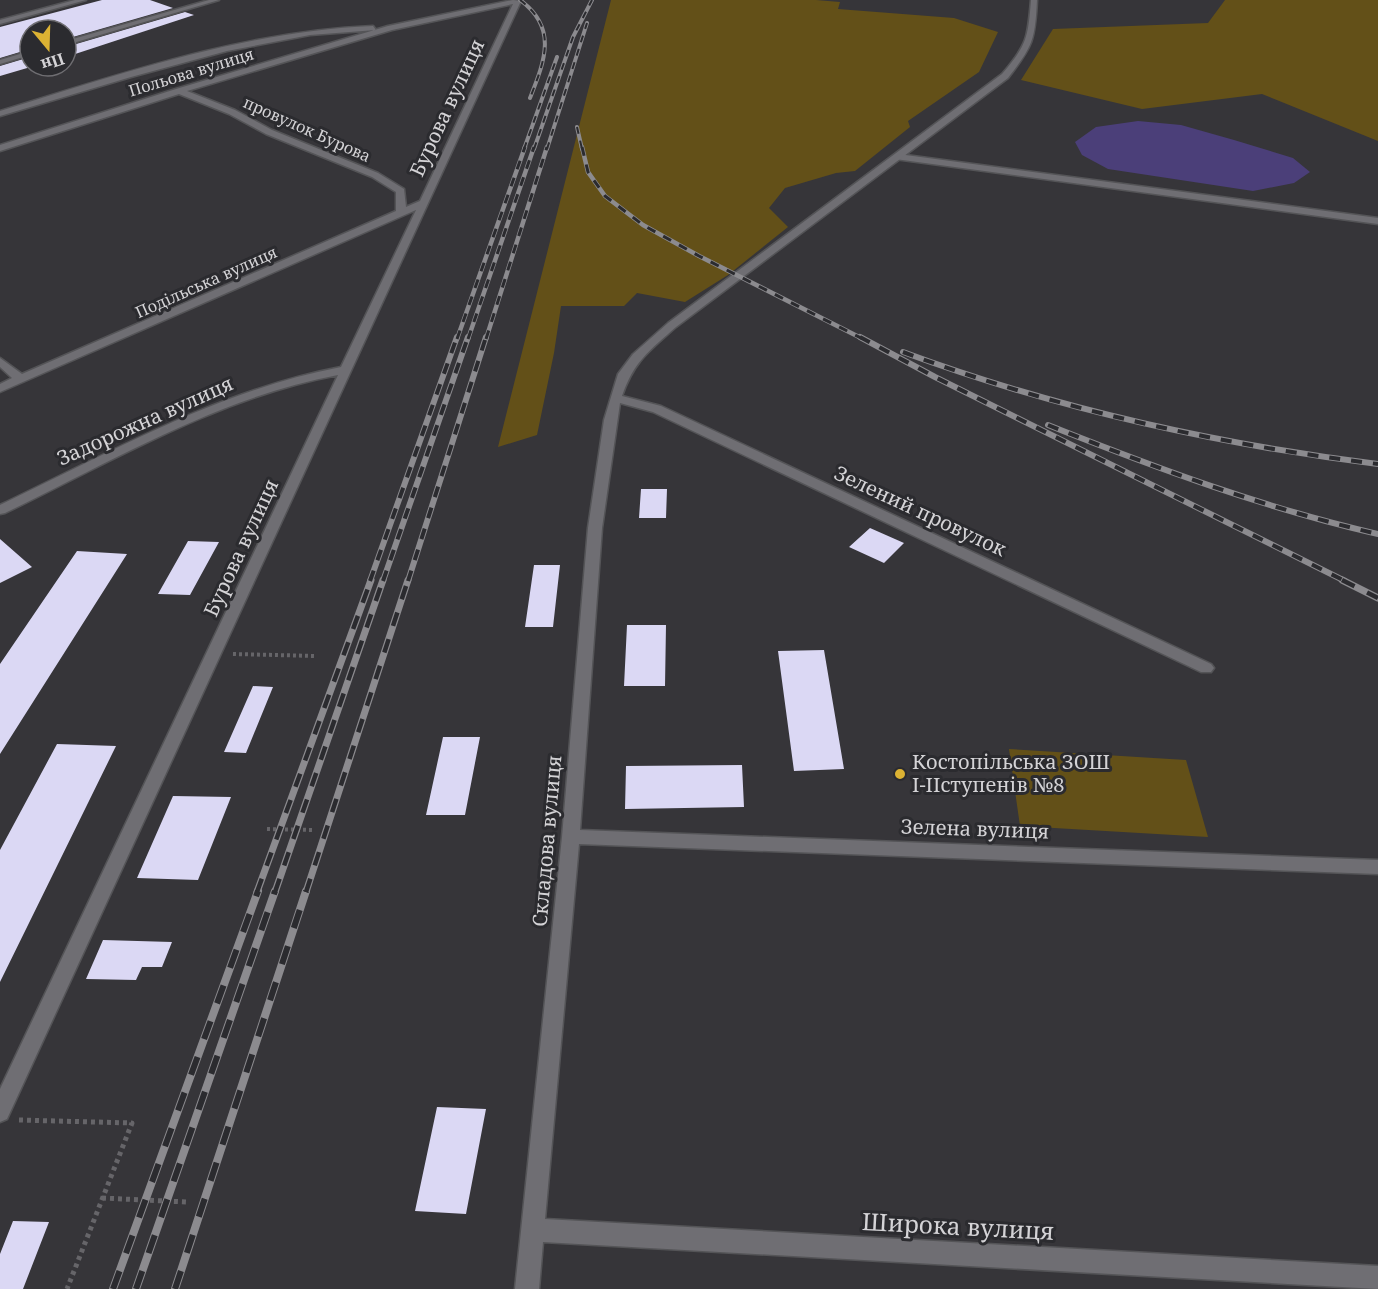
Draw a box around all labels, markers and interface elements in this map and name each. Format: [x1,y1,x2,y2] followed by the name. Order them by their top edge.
[18,18,78,78] north arrow
[403,35,490,181] street label: Бурова вулиця
[126,42,256,102] street label: Польова вулиця
[38,48,68,77] text: Пн
[240,91,374,167] street label: провулок Бурова
[132,241,280,323] street label: Подільська вулиця
[52,370,237,472] street label: Задорожна вулиця
[830,459,1011,562] street label: Зелений провулок
[197,475,284,621] street label: Бурова вулиця
[912,748,1110,798] place label: Костопільська ЗОШ І-ІІступенів №8
[526,754,567,928] street label: Складова вулиця
[893,767,907,781] marker: Костопільська ЗОШ І-ІІступенів №8
[900,812,1050,845] street label: Зелена вулиця
[861,1204,1055,1247] street label: Широка вулиця

